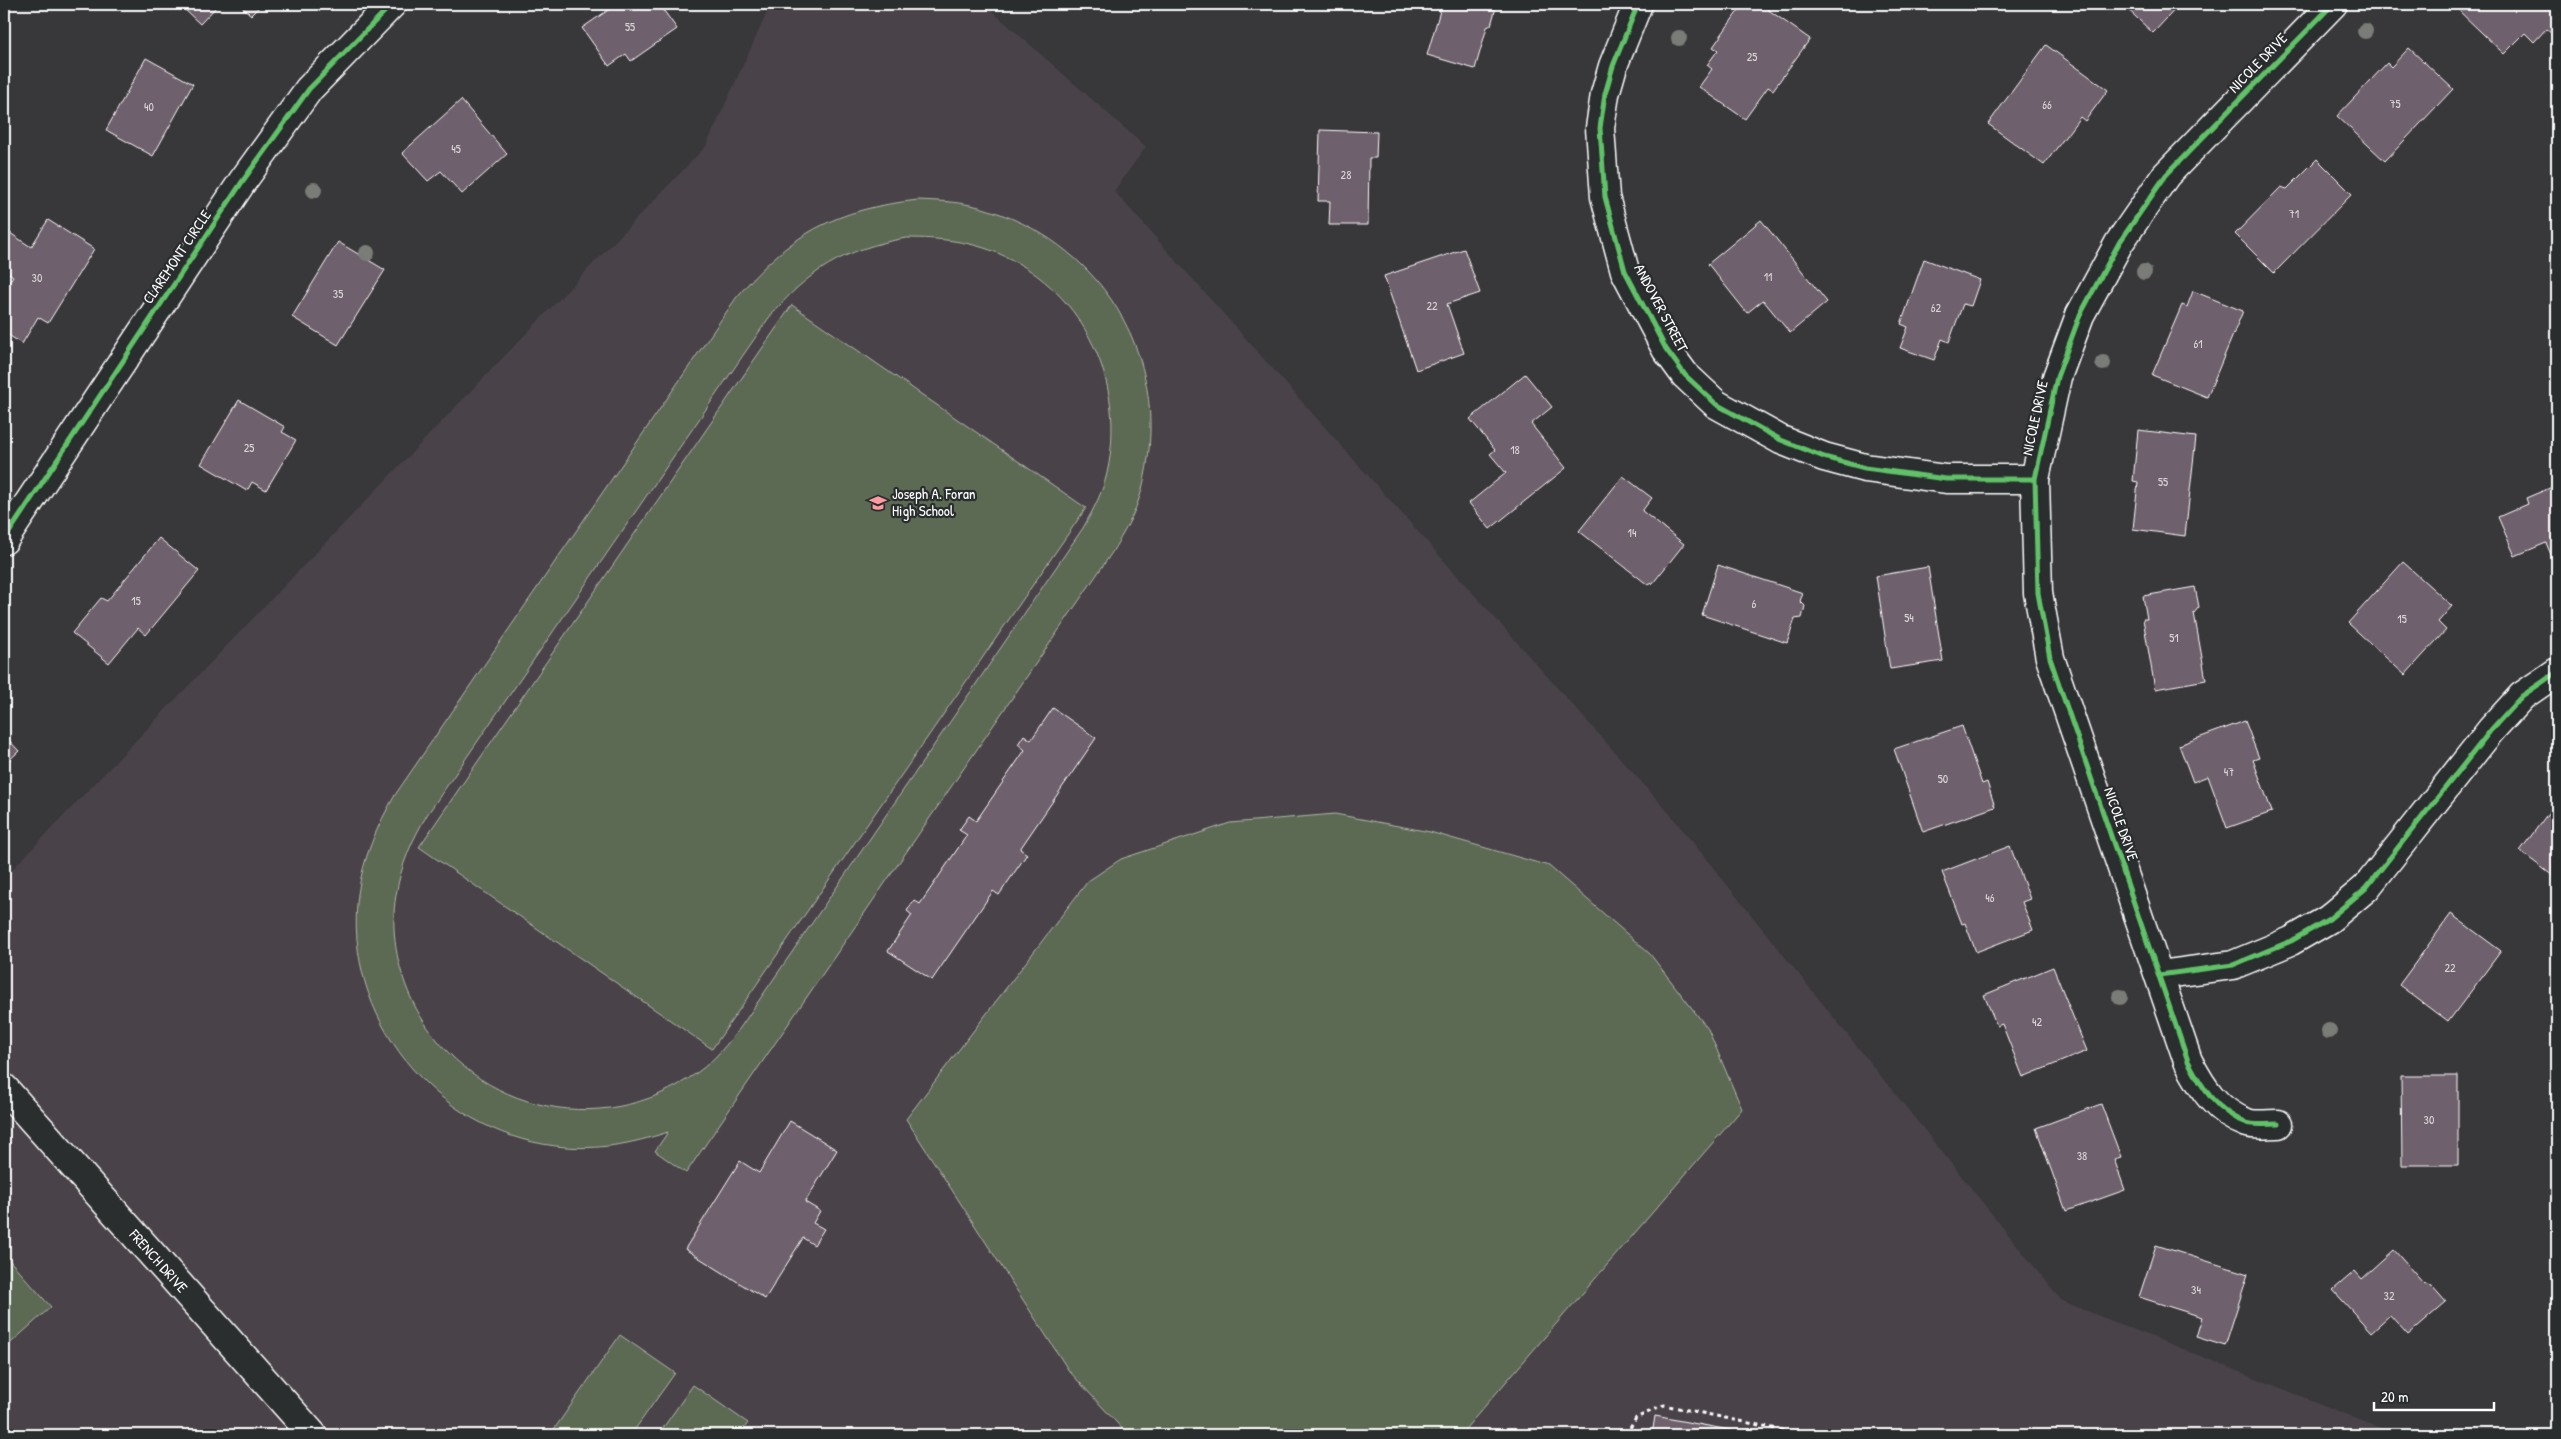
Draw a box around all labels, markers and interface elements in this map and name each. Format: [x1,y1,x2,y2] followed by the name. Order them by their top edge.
[625,18,635,35] house number: 55
[2224,28,2292,97] street label: NICOLE DRIVE
[1747,48,1757,65] house number: 25
[2389,95,2401,112] house number: 75
[2042,96,2052,113] house number: 66
[144,98,154,115] house number: 40
[451,140,461,157] house number: 45
[1341,166,1351,183] house number: 28
[137,205,216,308] street label: CLAREMONT CIRCLE
[2289,205,2299,222] house number: 71
[1629,260,1694,356] street label: ANDOVER STREET
[1764,268,1772,285] house number: 11
[32,269,42,286] house number: 30
[333,285,343,302] house number: 35
[1426,297,1438,314] house number: 22
[1931,299,1942,316] house number: 62
[2193,335,2203,352] house number: 61
[2016,378,2053,457] street label: NICOLE DRIVE
[244,439,254,456] house number: 25
[1510,441,1520,458] house number: 18
[2158,473,2168,490] house number: 55
[892,483,976,521] place label: Joseph A. Foran High School
[868,493,888,513] school or university icon: Joseph A. Foran High School
[1628,524,1637,541] house number: 14
[131,592,141,609] house number: 15
[1752,595,1757,612] house number: 6
[1904,609,1914,626] house number: 54
[2397,610,2407,627] house number: 15
[2169,629,2179,646] house number: 51
[2224,763,2234,780] house number: 47
[1938,770,1948,787] house number: 50
[2099,784,2144,864] street label: NICOLE DRIVE
[1985,889,1995,906] house number: 46
[2444,959,2456,976] house number: 22
[2032,1013,2042,1030] house number: 42
[2424,1111,2434,1128] house number: 30
[2077,1147,2087,1164] house number: 38
[124,1224,193,1297] street label: FRENCH DRIVE
[2191,1281,2201,1298] house number: 34
[2384,1287,2395,1304] house number: 32
[2374,1379,2494,1411] scale bar
[2381,1386,2408,1407] text: 20 m

